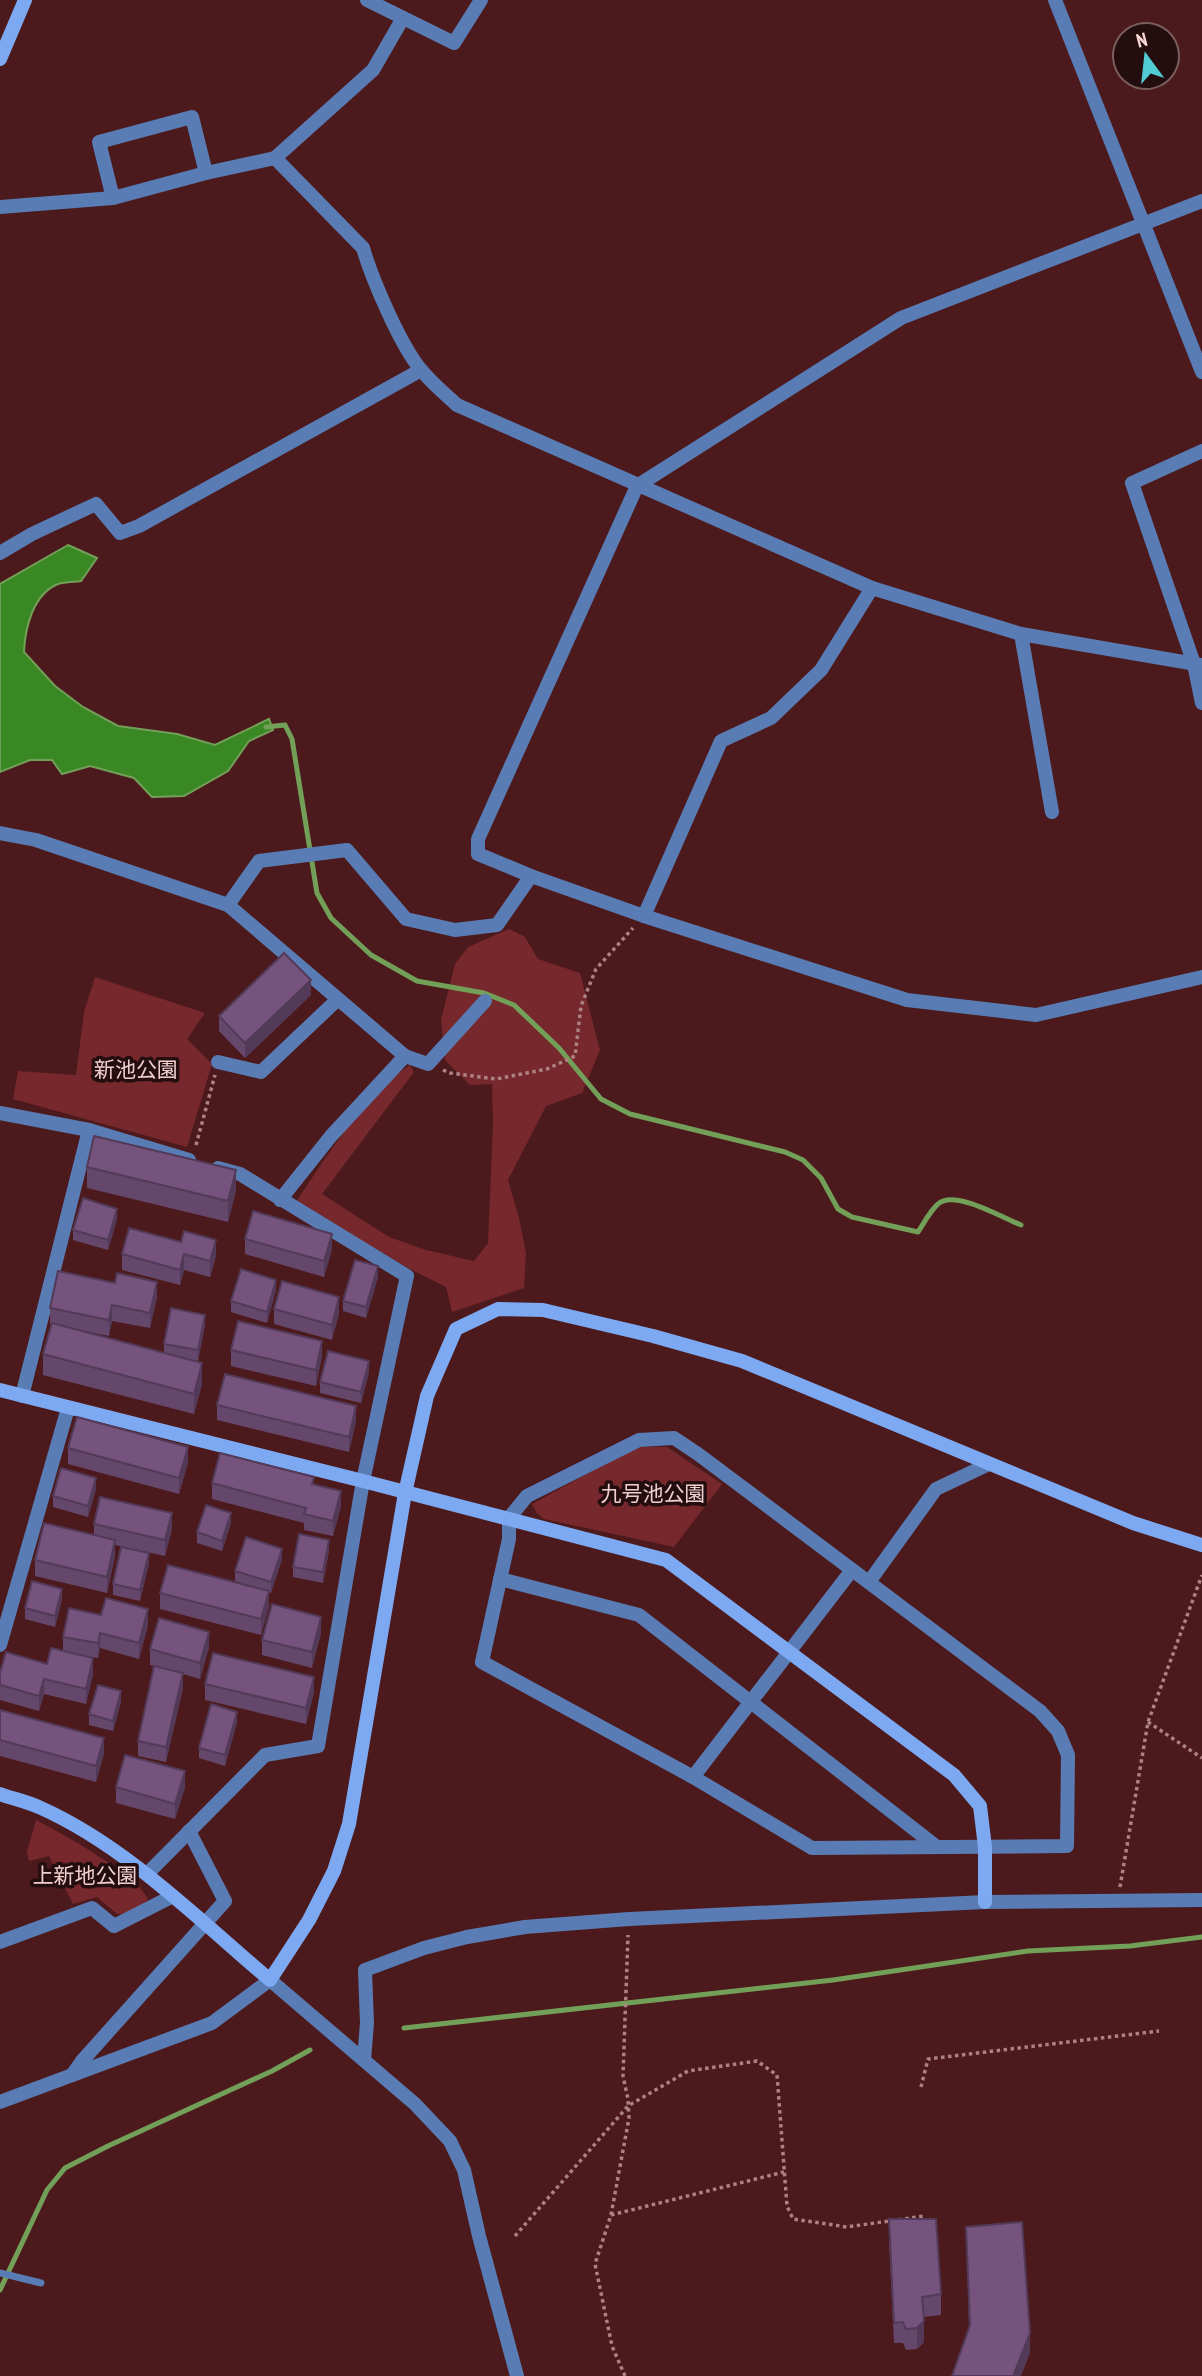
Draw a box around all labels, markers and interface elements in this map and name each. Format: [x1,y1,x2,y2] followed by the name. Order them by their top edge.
[1111,21,1181,91] north arrow
[1134,27,1150,52] text: N
[94,1056,178,1083] park label: 新池公園
[601,1480,706,1507] park label: 九号池公園
[33,1862,138,1889] park label: 上新地公園

